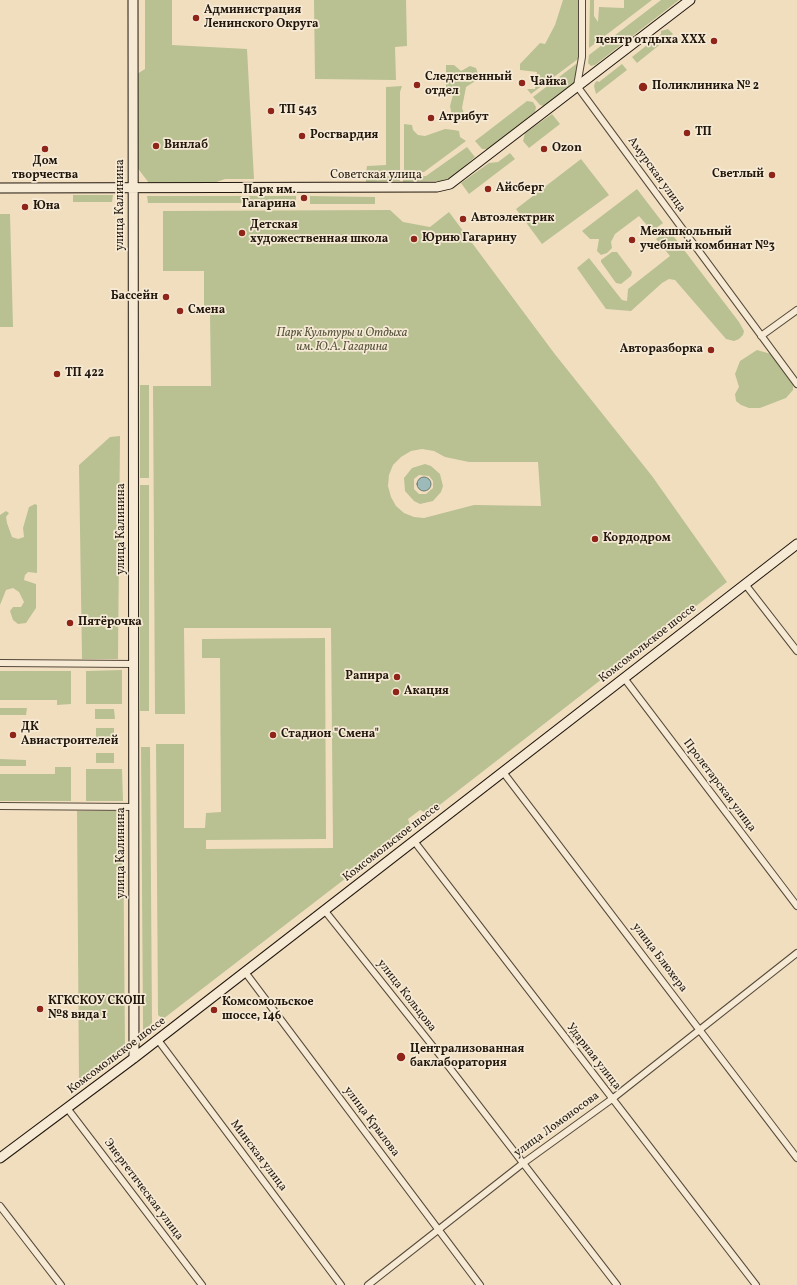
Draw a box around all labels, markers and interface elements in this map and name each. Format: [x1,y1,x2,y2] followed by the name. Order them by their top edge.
[204,4,319,32] place label: Администрация Ленинского Округа
[191,13,201,23] marker: Администрация Ленинского Округа
[596,34,706,48] place label: центр отдыха ХХХ
[709,36,719,46] marker: центр отдыха ХХХ
[425,71,512,99] place label: Следственный отдел
[530,76,567,90] place label: Чайка
[517,78,527,88] marker: Чайка
[412,80,422,90] marker: Следственный отдел
[652,80,759,94] place label: Поликлиника № 2
[637,81,649,93] marker: Поликлиника № 2
[279,104,317,118] place label: ТП 543
[266,106,276,116] marker: ТП 543
[439,111,489,125] place label: Атрибут
[426,113,436,123] marker: Атрибут
[695,126,712,140] place label: ТП
[682,128,692,138] marker: ТП
[310,129,378,143] place label: Росгвардия
[297,131,307,141] marker: Росгвардия
[624,135,688,215] street label: Амурская улица
[164,139,208,153] place label: Винлаб
[151,141,161,151] marker: Винлаб
[552,142,582,156] place label: Ozon
[40,144,50,154] marker: Дом творчества
[539,144,549,154] marker: Ozon
[12,155,78,183] place label: Дом творчества
[114,159,128,251] street label: улица Калинина
[712,168,764,182] place label: Светлый
[330,169,422,183] street label: Советская улица
[767,170,777,180] marker: Светлый
[496,182,544,196] place label: Айсберг
[242,184,296,212] place label: Парк им. Гагарина
[483,184,493,194] marker: Айсберг
[299,193,309,203] marker: Парк им. Гагарина
[33,200,60,214] place label: Юна
[20,202,30,212] marker: Юна
[471,212,554,226] place label: Автоэлектрик
[458,214,468,224] marker: Автоэлектрик
[250,219,388,247] place label: Детская художественная школа
[640,226,775,254] place label: Межшкольный учебный комбинат №3
[237,228,247,238] marker: Детская художественная школа
[422,232,517,246] place label: Юрию Гагарину
[409,234,419,244] marker: Юрию Гагарину
[627,235,637,245] marker: Межшкольный учебный комбинат №3
[111,290,158,304] place label: Бассейн
[161,292,171,302] marker: Бассейн
[188,304,225,318] place label: Смена
[175,306,185,316] marker: Смена
[276,327,408,355] park label: Парк Культуры и Отдыха им. Ю.А. Гагарина
[620,343,703,357] place label: Авторазборка
[706,345,716,355] marker: Авторазборка
[65,367,104,381] place label: ТП 422
[52,369,62,379] marker: ТП 422
[115,483,129,575] street label: улица Калинина
[603,532,671,546] place label: Кордодром
[590,534,600,544] marker: Кордодром
[597,602,699,686] street label: Комсомольское шоссе
[78,616,142,630] place label: Пятёрочка
[65,618,75,628] marker: Пятёрочка
[345,670,389,684] place label: Рапира
[392,672,402,682] marker: Рапира
[404,685,449,699] place label: Акация
[391,687,401,697] marker: Акация
[21,721,118,749] place label: ДК Авиастроителей
[281,728,379,742] place label: Стадион "Смена"
[8,730,18,740] marker: ДК Авиастроителей
[268,730,278,740] marker: Стадион "Смена"
[679,737,759,835] street label: Пролетарская улица
[341,801,443,885] street label: Комсомольское шоссе
[115,807,129,899] street label: улица Калинина
[628,920,690,996] street label: улица Блюхера
[373,957,439,1035] street label: улица Кольцова
[48,995,145,1023] place label: КГКСКОУ СКОШ №8 вида 1
[222,996,314,1024] place label: Комсомольское шоссе, 146
[35,1004,45,1014] marker: КГКСКОУ СКОШ №8 вида 1
[209,1005,219,1015] marker: Комсомольское шоссе, 146
[65,1014,169,1098] street label: Комсомольское шоссе
[562,1021,624,1093] street label: Ударная улица
[410,1043,524,1071] place label: Централизованная баклаборатория
[395,1051,407,1063] marker: Централизованная баклаборатория
[340,1084,402,1160] street label: улица Крылова
[511,1089,603,1161] street label: улица Ломоносова
[226,1117,290,1195] street label: Минская улица
[100,1136,186,1244] street label: Энергетическая улица

